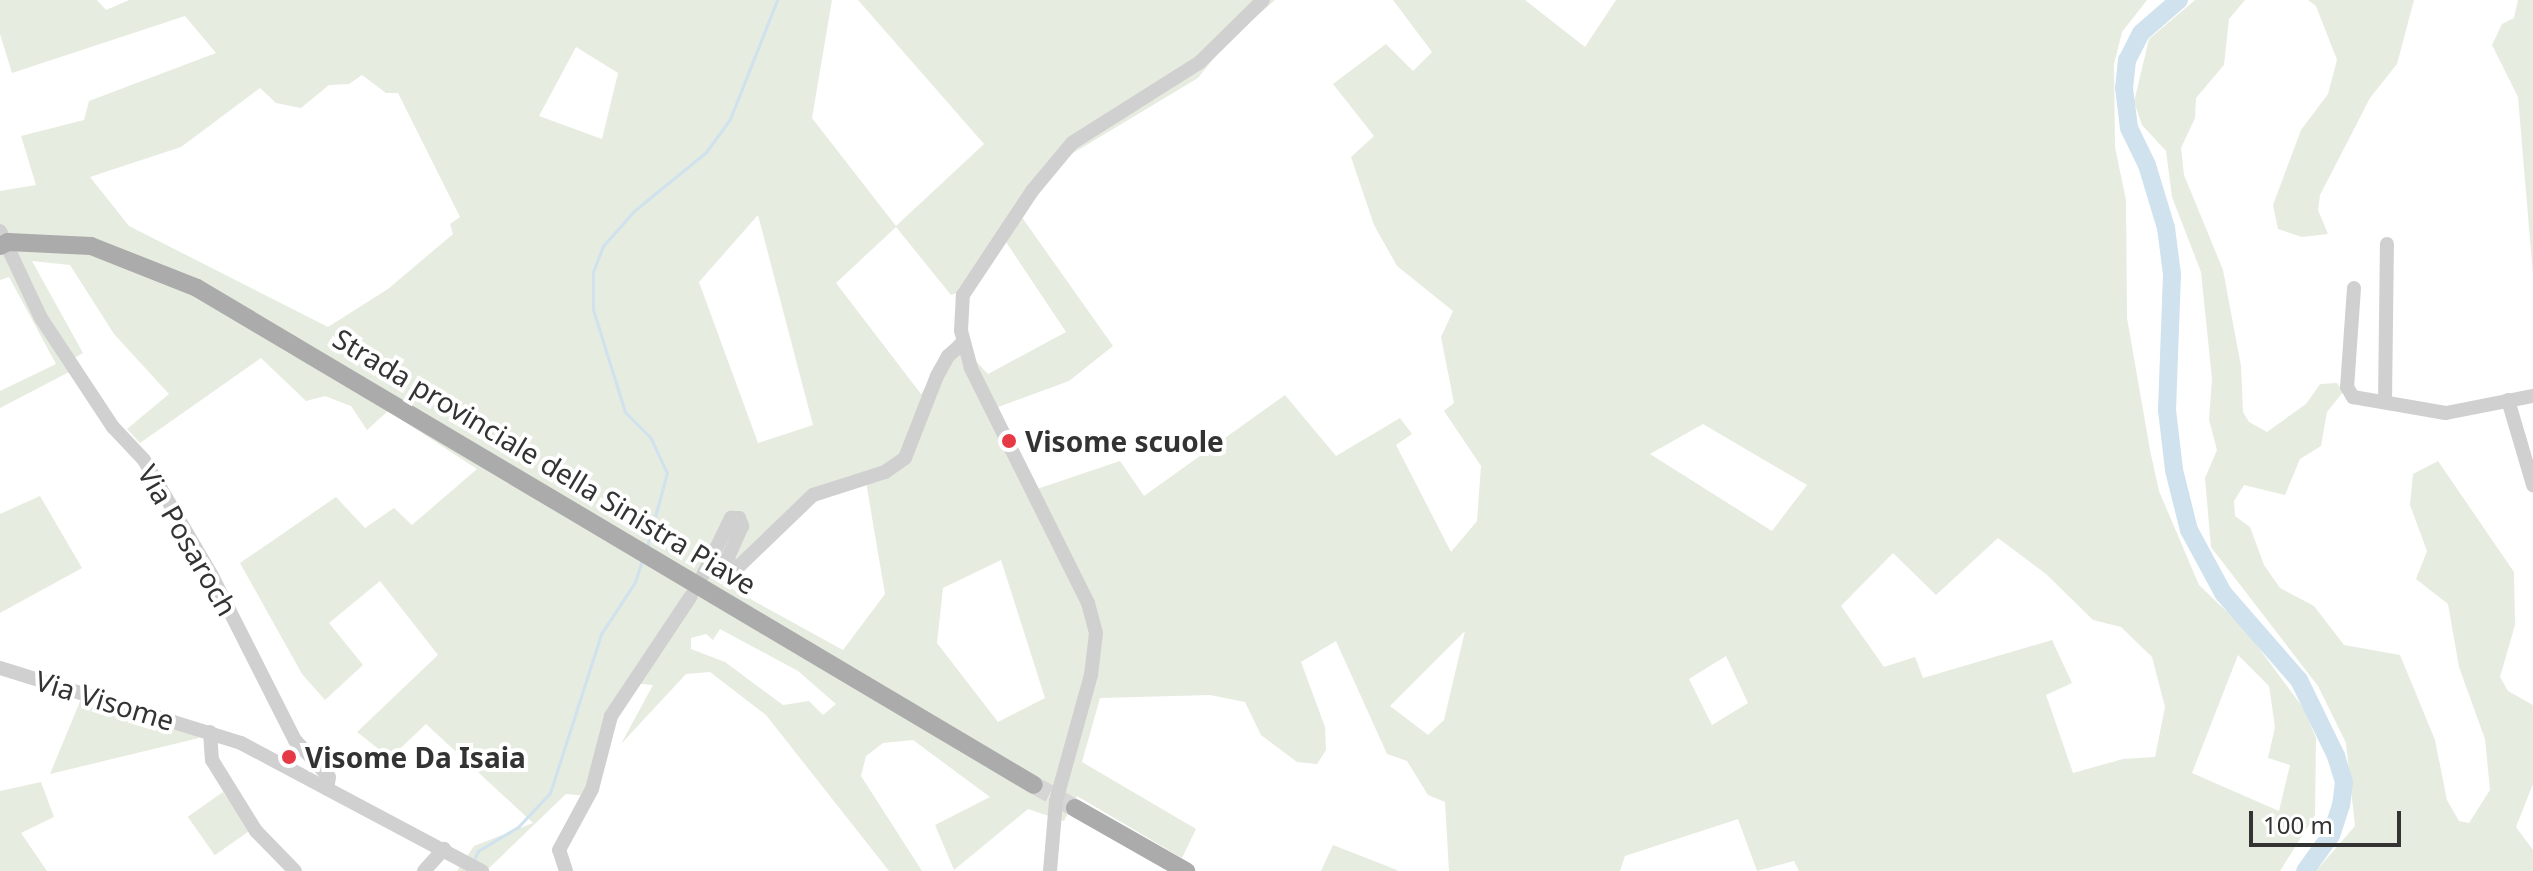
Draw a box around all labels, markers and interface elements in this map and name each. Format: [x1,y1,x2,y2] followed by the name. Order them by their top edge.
[327,321,763,601] street label: Strada provinciale della Sinistra Piave
[1025,424,1224,458] place label: Visome scuole
[1000,432,1018,450] marker: Visome scuole
[131,459,245,621] street label: Via Posaroch
[32,663,178,737] street label: Via Visome
[305,740,526,774] place label: Visome Da Isaia
[280,748,298,766] marker: Visome Da Isaia
[2253,795,2405,845] scale bar
[2263,808,2333,841] text: 100 m

